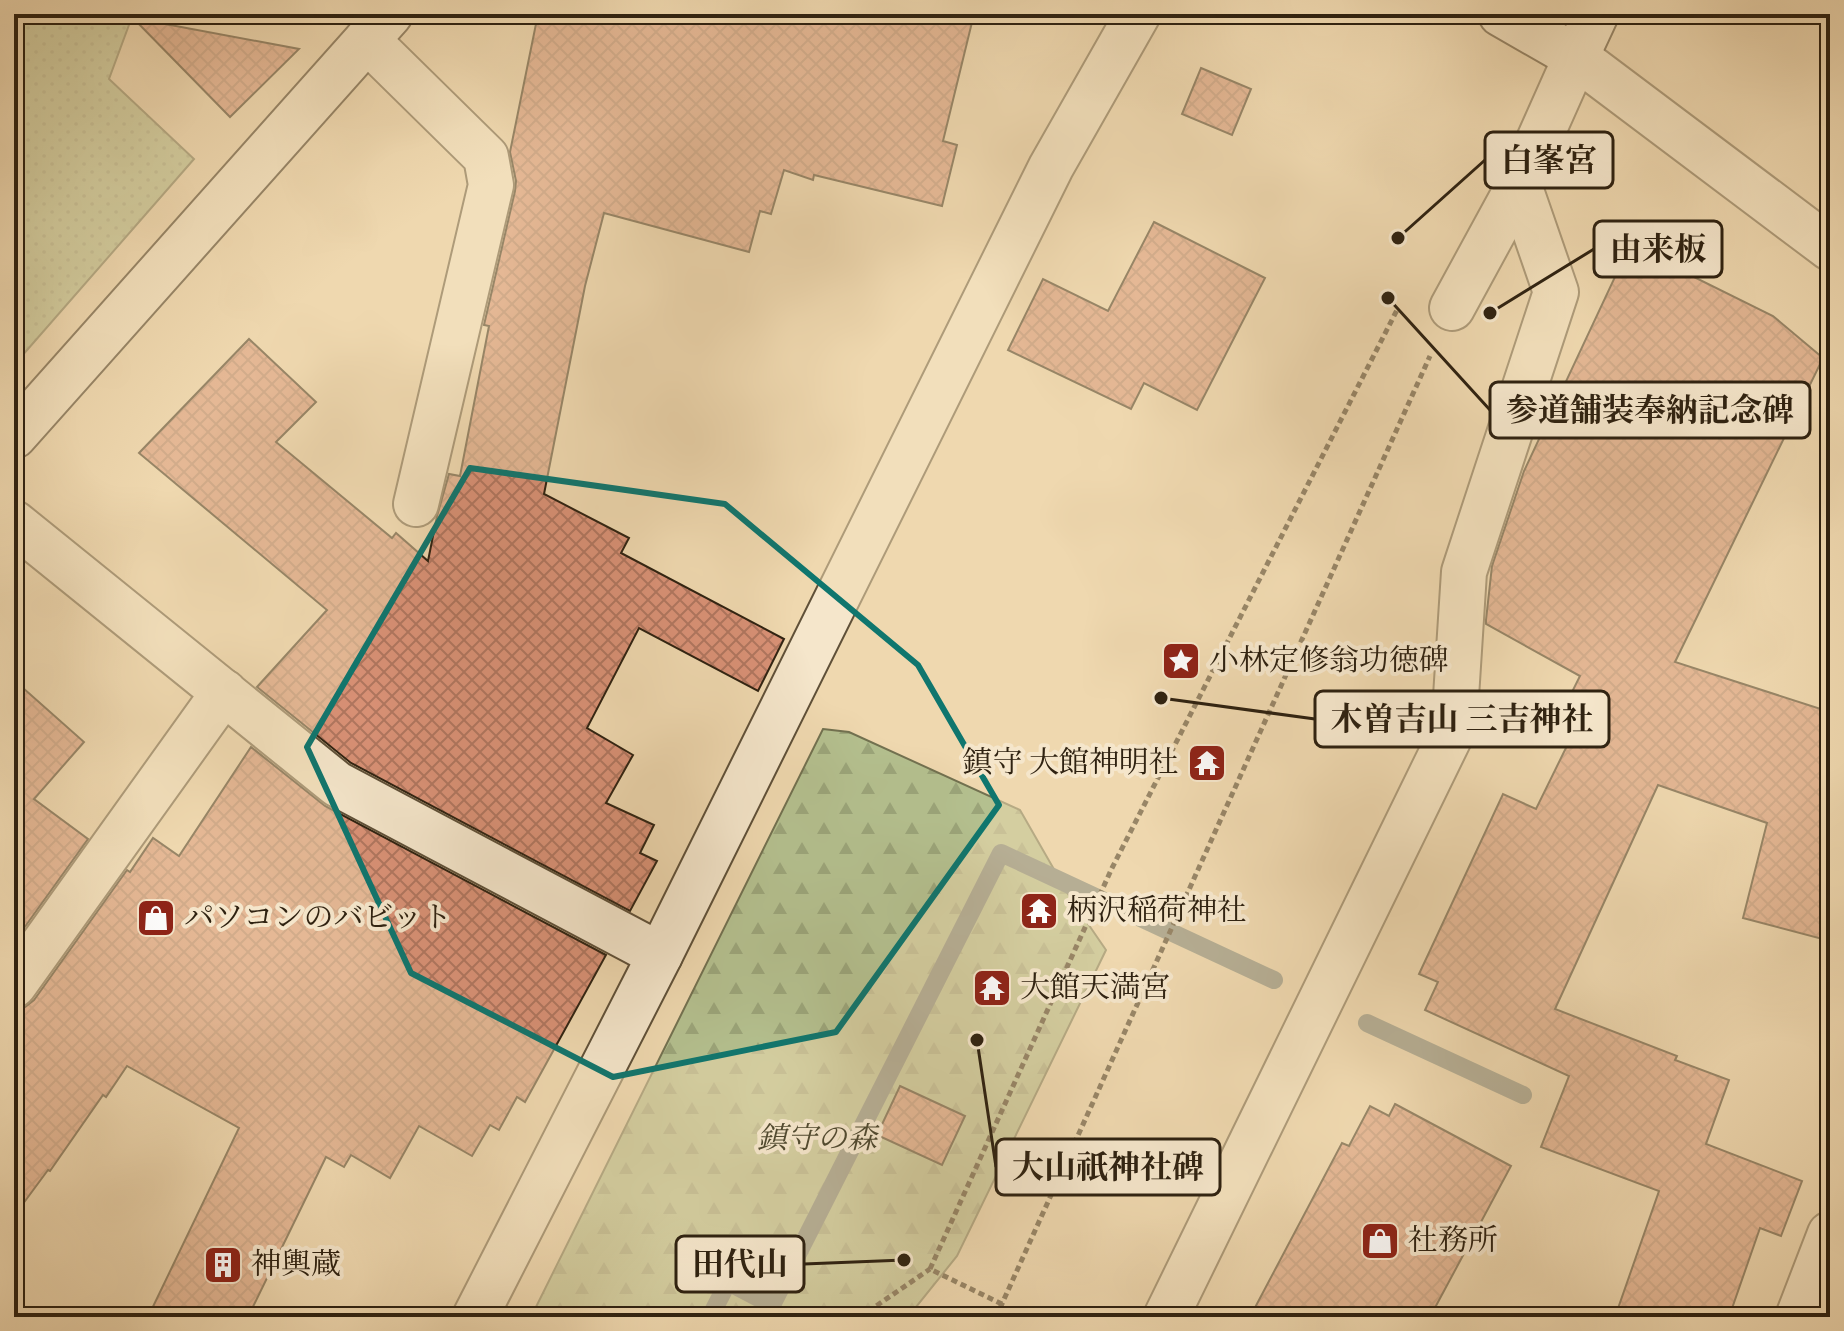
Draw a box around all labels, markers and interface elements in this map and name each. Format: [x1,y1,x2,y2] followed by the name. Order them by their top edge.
[1485,132,1613,188] callout: 白峯宮
[1501,142,1597,182] text: 白峯宮
[1594,221,1722,277] callout: 由来板
[1610,231,1706,271] text: 由来板
[1490,382,1810,438] callout: 参道舗装奉納記念碑
[1506,392,1794,432] text: 参道舗装奉納記念碑
[1160,640,1202,682] place icon: 小林定修翁功徳碑
[1209,643,1449,680] place label: 小林定修翁功徳碑
[1315,691,1609,747] callout: 木曽吉山 三吉神社
[1331,701,1593,741] text: 木曽吉山 三吉神社
[1186,742,1228,784] temple icon: 鎮守 大館神明社
[963,745,1179,782] place label: 鎮守 大館神明社
[1018,890,1060,932] temple icon: 柄沢稲荷神社
[1067,893,1247,930] place label: 柄沢稲荷神社
[135,897,177,939] shop icon: パソコンのバビット
[184,900,452,937] place label: パソコンのバビット
[971,967,1013,1009] temple icon: 大館天満宮
[1020,970,1170,1007] place label: 大館天満宮
[757,1121,880,1158] park label: 鎮守の森
[996,1139,1220,1195] callout: 大山祇神社碑
[1012,1149,1204,1189] text: 大山祇神社碑
[1359,1220,1401,1262] shop icon: 社務所
[1408,1223,1498,1260] place label: 社務所
[676,1236,804,1292] callout: 田代山
[202,1244,244,1286] building icon: 神輿蔵
[692,1246,788,1286] text: 田代山
[251,1247,341,1284] place label: 神輿蔵

